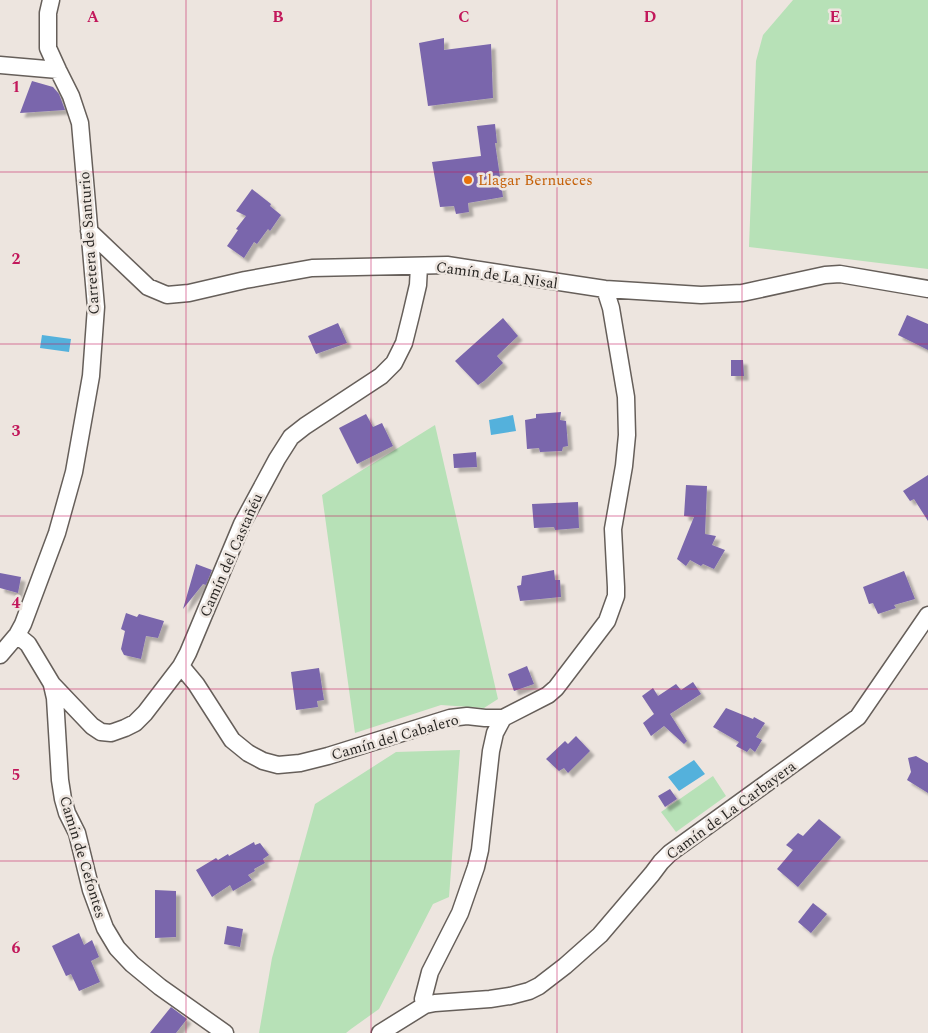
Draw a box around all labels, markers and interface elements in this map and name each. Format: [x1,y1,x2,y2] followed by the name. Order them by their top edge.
[87,5,100,29] text: A
[272,5,284,29] text: B
[458,5,470,29] text: C
[644,5,657,29] text: D
[830,5,840,29] text: E
[12,75,20,99] text: 1
[478,169,593,192] place label: Llagar Bernueces
[73,171,106,315] street label: Carretera de Santurio
[462,174,474,186] marker: Llagar Bernueces
[12,247,21,271] text: 2
[434,256,559,295] street label: Camín de La Nisal
[12,419,21,443] text: 3
[194,489,269,621] street label: Camín del Castañéu
[12,591,21,615] text: 4
[329,708,462,767] street label: Camín del Cabalero
[661,755,802,866] street label: Camín de La Carbayera
[12,763,20,787] text: 5
[53,793,112,921] street label: Camín de Cefontes
[12,936,21,960] text: 6

